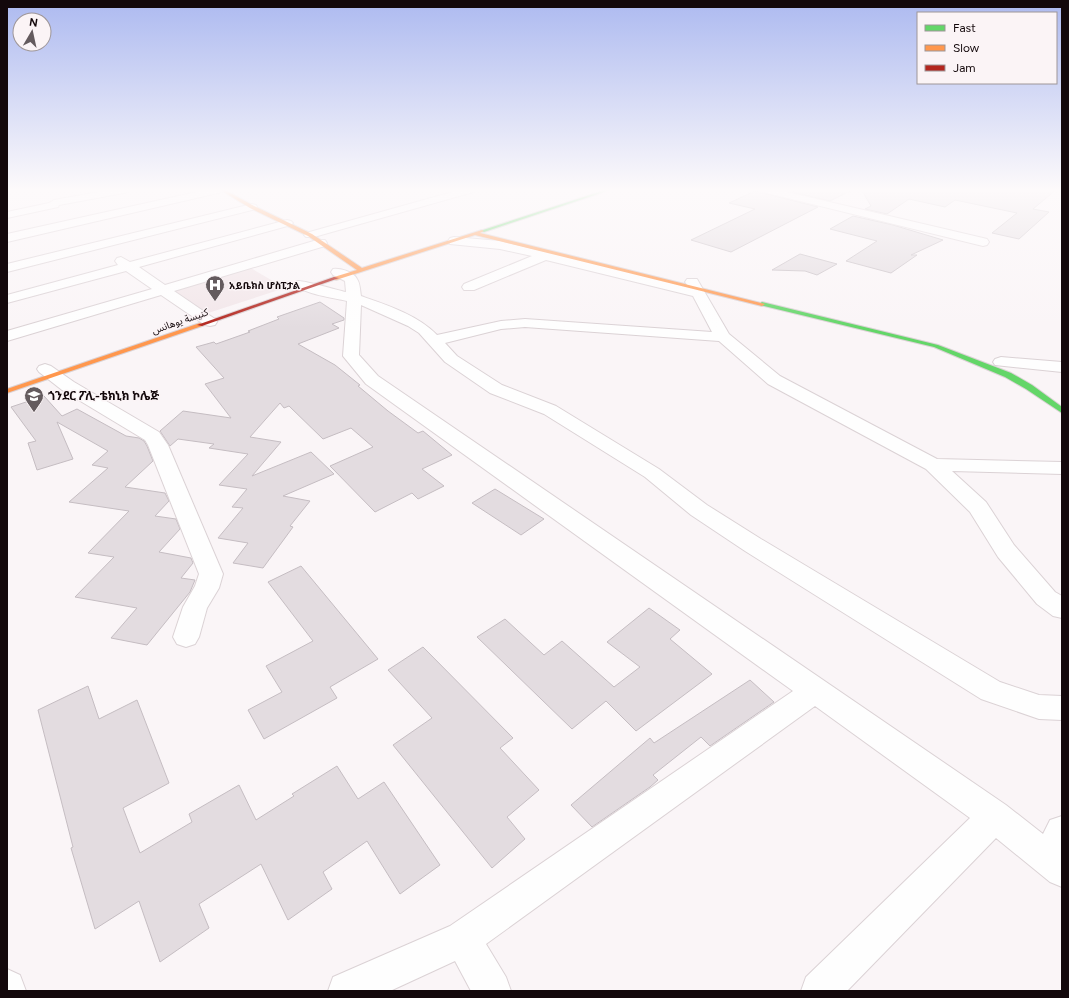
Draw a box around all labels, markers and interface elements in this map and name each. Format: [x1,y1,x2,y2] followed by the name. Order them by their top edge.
[12,12,52,52] north arrow
[917,12,1057,84] legend
[28,16,39,30] text: N
[953,21,976,35] text: Fast
[953,41,980,55] text: Slow
[953,61,976,75] text: Jam
[204,274,226,302] hospital icon: አይቤክስ ሆስፒታል
[229,279,301,292] place label: አይቤክስ ሆስፒታል
[150,305,211,337] street label: كنيسة يوهانس
[23,385,45,413] school or university icon: ጎንደር ፖሊ-ቴክኒክ ኮሌጅ
[48,389,160,403] place label: ጎንደር ፖሊ-ቴክኒክ ኮሌጅ

